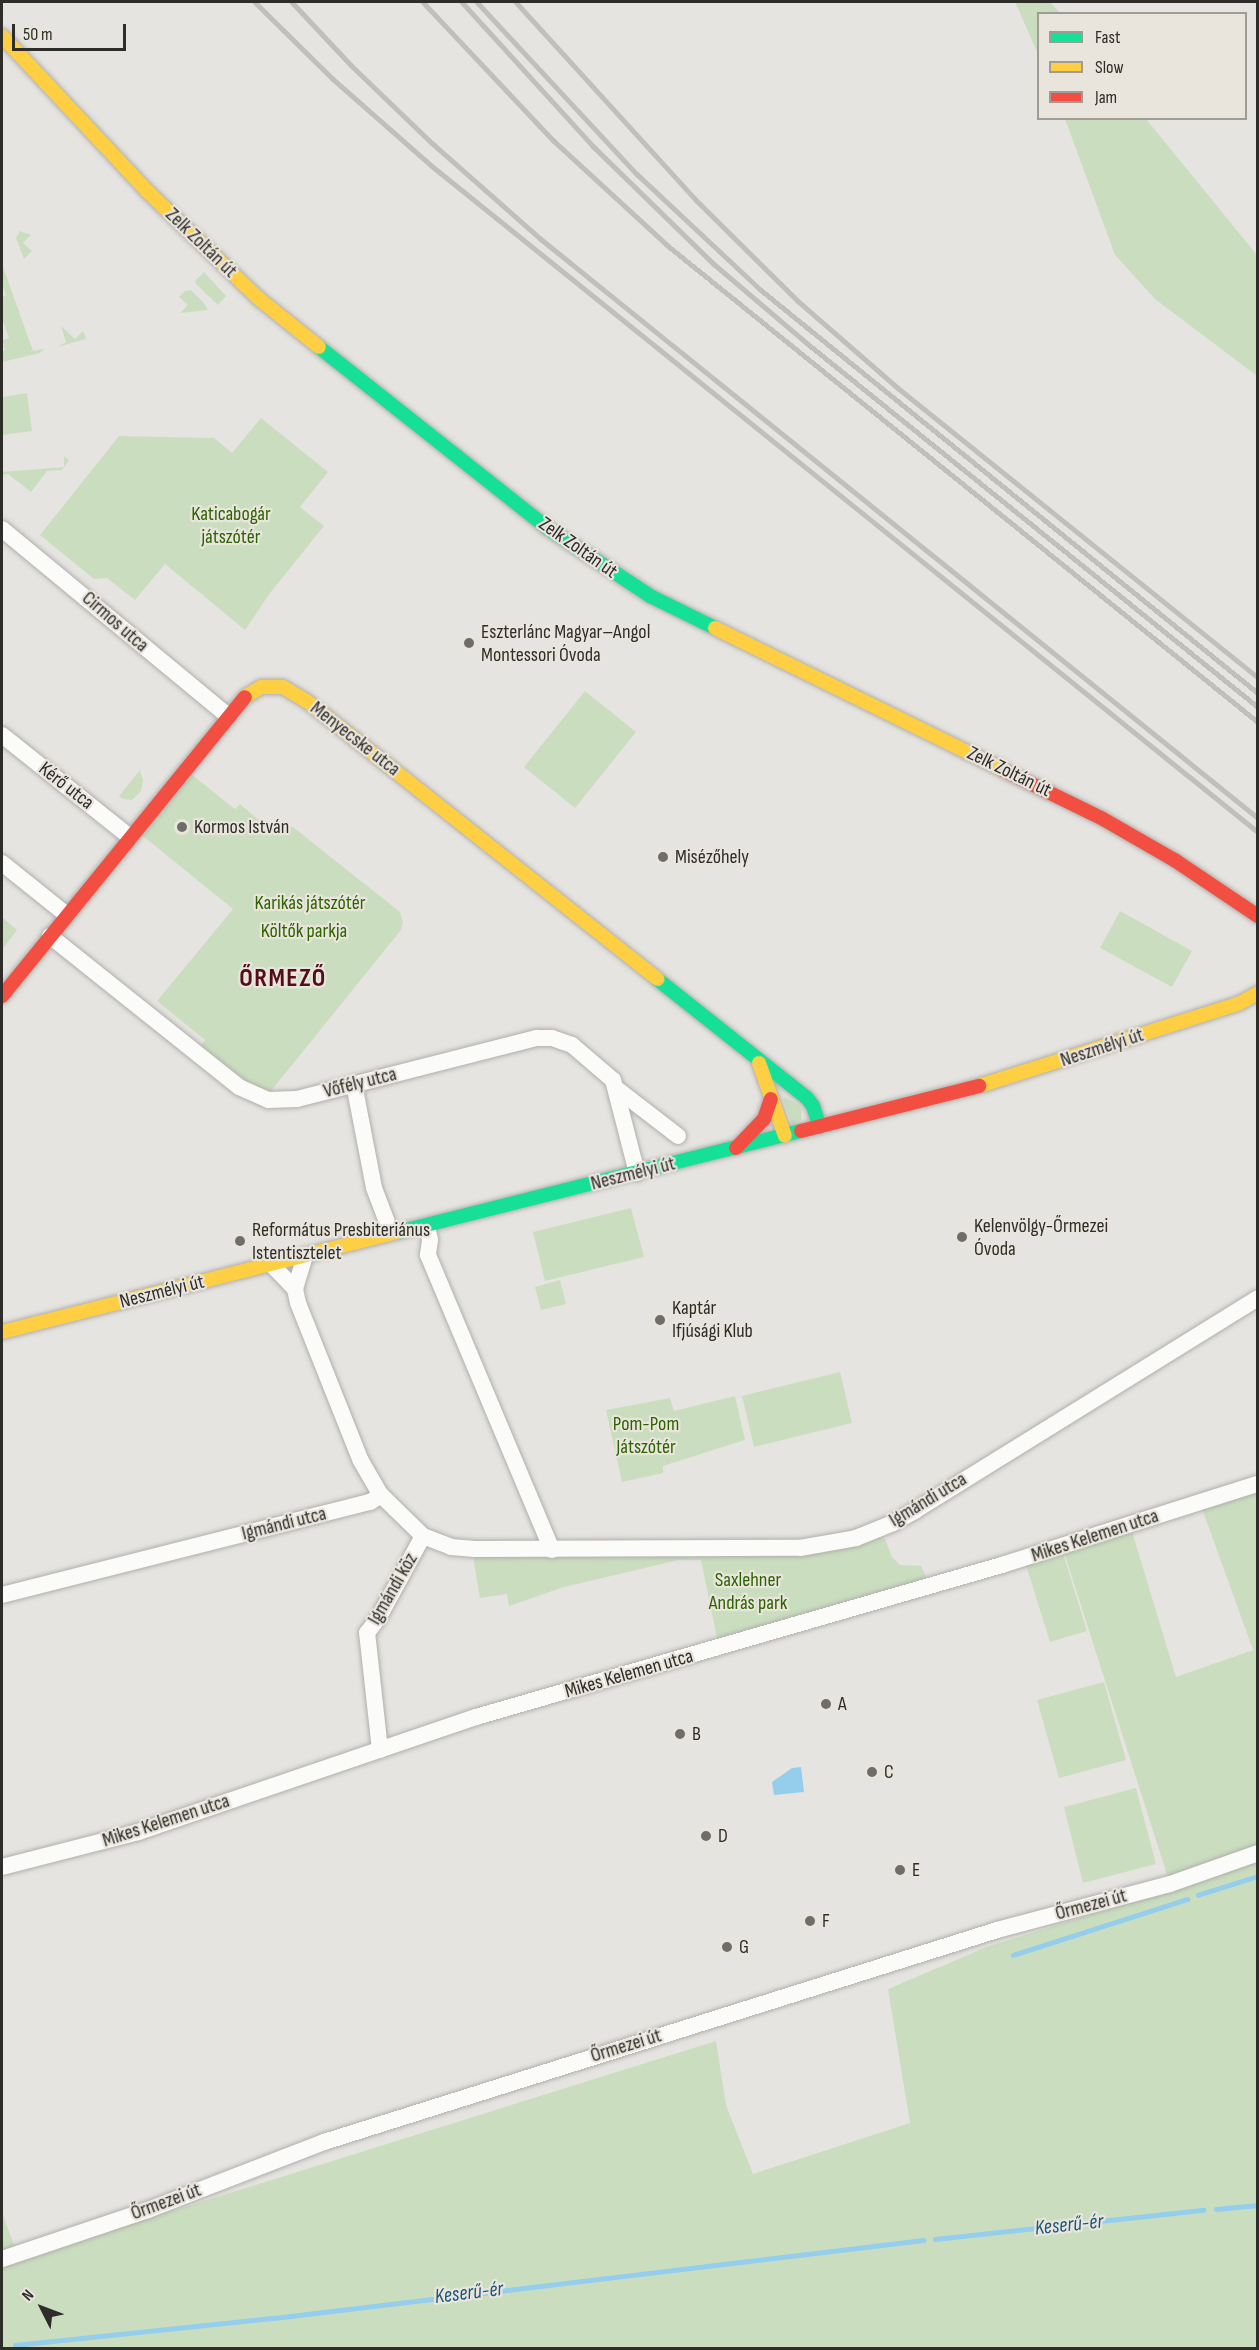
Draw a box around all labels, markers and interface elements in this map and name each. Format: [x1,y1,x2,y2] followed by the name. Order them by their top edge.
[15,12,129,50] scale bar
[1037,12,1247,120] legend
[23,24,53,45] text: 50 m
[1095,27,1120,48] text: Fast
[1095,57,1124,78] text: Slow
[1095,87,1117,108] text: Jam
[160,203,242,283] street label: Zelk Zoltán út
[191,502,271,549] park label: Katicabogár játszótér
[534,512,622,584] street label: Zelk Zoltán út
[77,587,153,657] street label: Cirmos utca
[481,620,650,667] place label: Eszterlánc Magyar–Angol Montessori Óvoda
[462,636,476,650] marker: Eszterlánc Magyar–Angol Montessori Óvoda
[305,696,405,782] street label: Menyecske utca
[963,741,1055,803] street label: Zelk Zoltán út
[34,757,98,815] street label: Kérő utca
[194,815,289,839] place label: Kormos István
[175,820,189,834] marker: Kormos István
[675,845,749,869] place label: Misézőhely
[656,850,670,864] marker: Misézőhely
[255,891,365,915] park label: Karikás játszótér
[261,919,347,943] park label: Költők parkja
[239,963,327,995] district label: ŐRMEZŐ
[1057,1023,1147,1073] street label: Neszmélyi út
[321,1062,399,1104] street label: Vőfély utca
[588,1152,678,1196] street label: Neszmélyi út
[974,1214,1108,1261] place label: Kelenvölgy-Őrmezei Óvoda
[252,1218,430,1265] place label: Református Presbiteriánus Istentisztelet
[955,1230,969,1244] marker: Kelenvölgy-Őrmezei Óvoda
[233,1234,247,1248] marker: Református Presbiteriánus Istentisztelet
[117,1270,207,1314] street label: Neszmélyi út
[672,1296,753,1343] place label: Kaptár Ifjúsági Klub
[653,1313,667,1327] marker: Kaptár Ifjúsági Klub
[613,1413,679,1460] park label: Pom-Pom Játszótér
[885,1468,971,1532] street label: Igmándi utca
[239,1502,329,1546] street label: Igmándi utca
[1028,1504,1162,1568] street label: Mikes Kelemen utca
[363,1549,423,1629] street label: Igmándi köz
[709,1569,787,1616] park label: Saxlehner András park
[562,1644,696,1704] street label: Mikes Kelemen utca
[838,1692,847,1716] place label: A
[819,1697,833,1711] marker: A
[692,1722,701,1746] place label: B
[673,1727,687,1741] marker: B
[884,1760,894,1784] place label: C
[865,1765,879,1779] marker: C
[99,1789,233,1853] street label: Mikes Kelemen utca
[718,1824,728,1848] place label: D
[699,1829,713,1843] marker: D
[912,1858,920,1882] place label: E
[893,1863,907,1877] marker: E
[1053,1884,1129,1926] street label: Őrmezei út
[822,1909,830,1933] place label: F
[803,1914,817,1928] marker: F
[739,1935,749,1959] place label: G
[720,1940,734,1954] marker: G
[588,2024,664,2068] street label: Őrmezei út
[128,2178,204,2226] street label: Őrmezei út
[1033,2209,1105,2241] water label: Keserű-ér
[433,2276,505,2310] water label: Keserű-ér
[12,2278,72,2338] north arrow
[18,2286,38,2305] text: N

